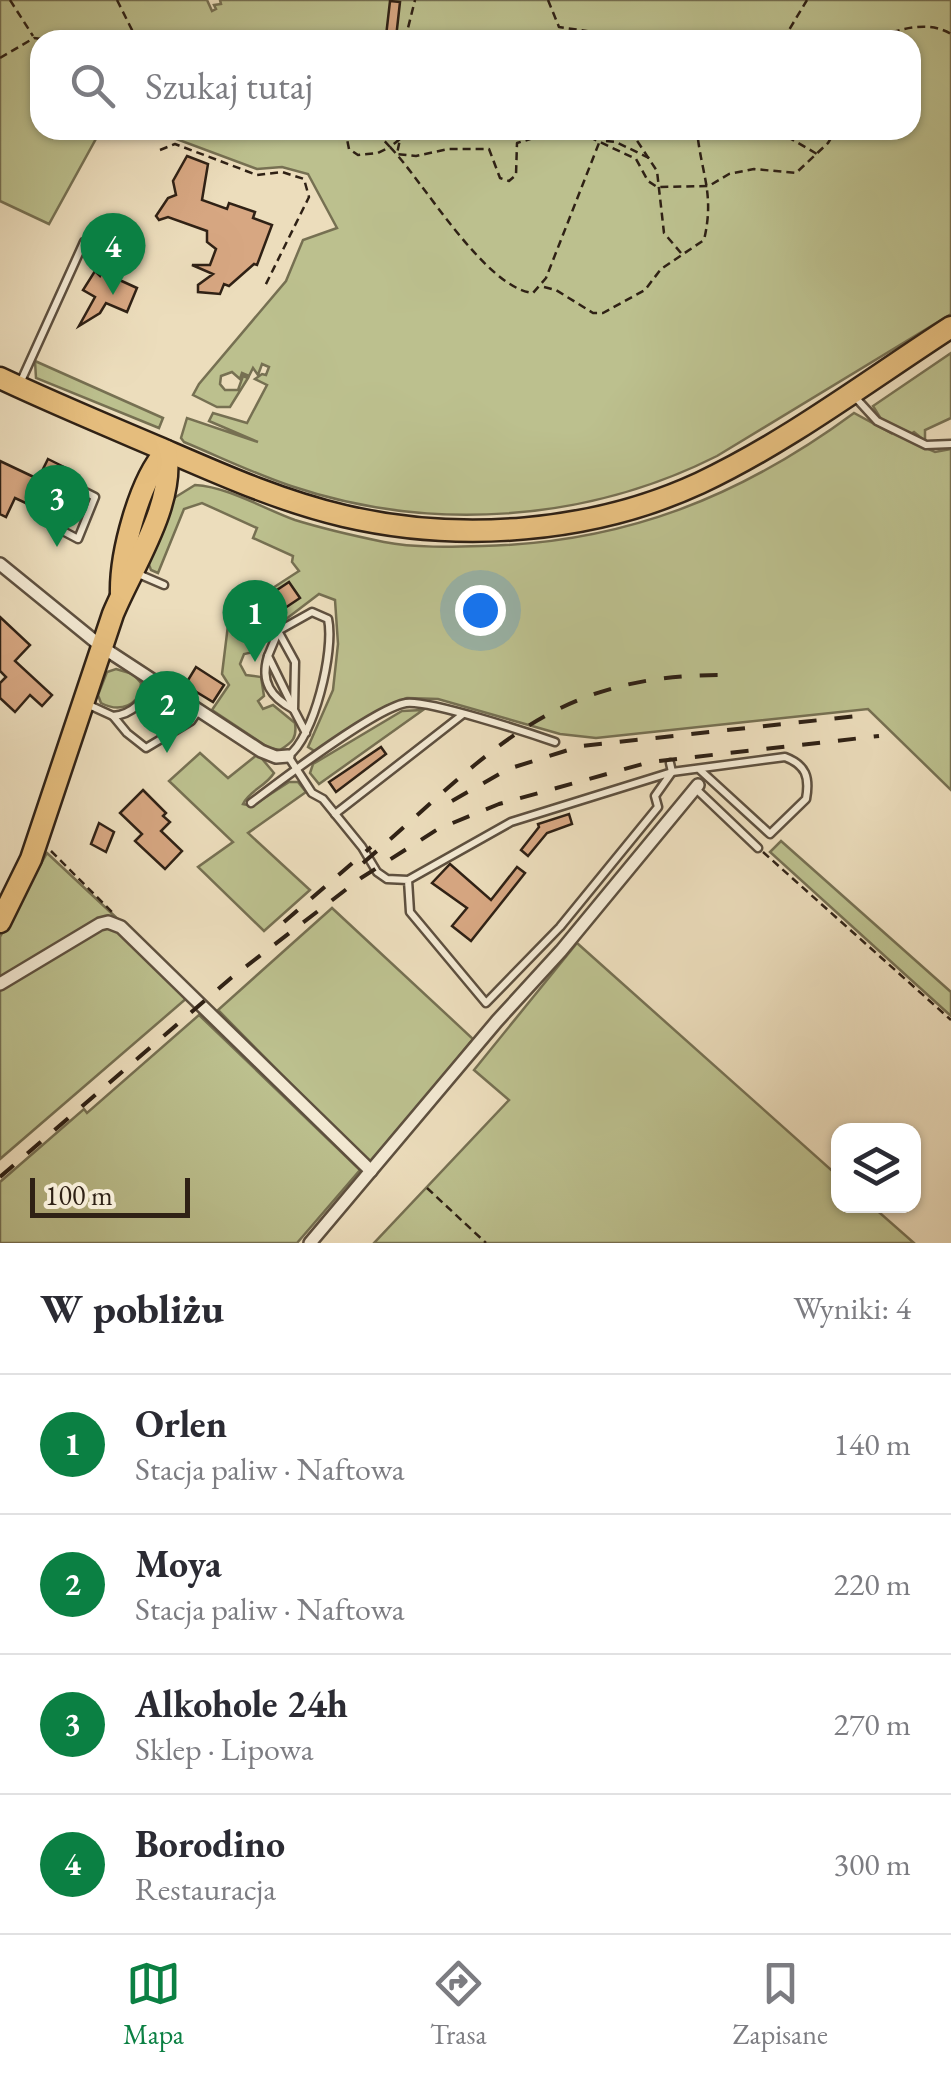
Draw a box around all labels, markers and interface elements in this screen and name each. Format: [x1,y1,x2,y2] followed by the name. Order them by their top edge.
[30,30,921,140] search box
[65,58,120,113] icon: search
[145,61,313,110] text: Szukaj tutaj
[80,212,146,295] pin: 4
[24,464,90,547] pin: 3
[222,580,288,662] pin: 1
[455,585,506,636] your location
[134,670,200,753] pin: 2
[831,1123,921,1213] map controls
[831,1123,921,1213] button: layers
[30,1173,190,1218] scale bar
[45,1177,113,1213] text: 100 m
[40,1281,224,1336] text: W pobliżu
[794,1287,911,1329] text: Wyniki: 4
[135,1399,227,1448] text: Orlen
[64,1423,81,1465] text: 1
[834,1423,911,1465] text: 140 m
[135,1448,405,1490] text: Stacja paliw · Naftowa
[135,1539,222,1588] text: Moya
[64,1563,81,1605] text: 2
[834,1563,911,1605] text: 220 m
[135,1588,405,1630] text: Stacja paliw · Naftowa
[135,1679,348,1728] text: Alkohole 24h
[64,1703,81,1745] text: 3
[834,1703,911,1745] text: 270 m
[135,1728,314,1770] text: Sklep · Lipowa
[135,1819,285,1868] text: Borodino
[64,1843,81,1885] text: 4
[834,1843,911,1885] text: 300 m
[135,1868,276,1910] text: Restauracja
[123,1956,184,2052] tab: Mapa
[430,1956,487,2052] tab: Trasa
[733,1956,828,2052] tab: Zapisane

